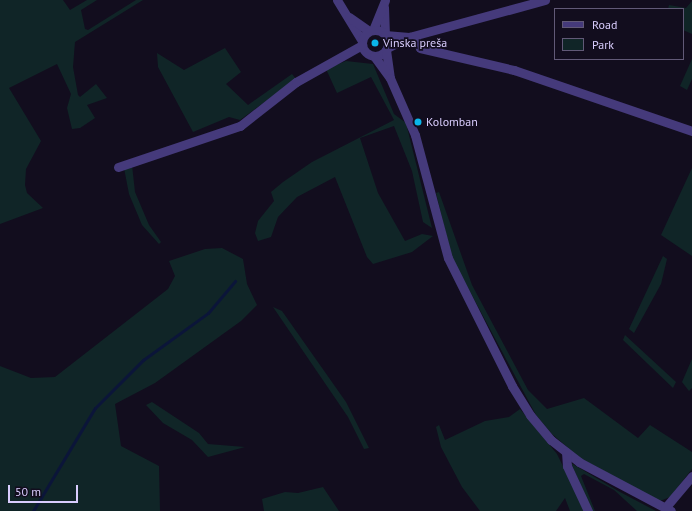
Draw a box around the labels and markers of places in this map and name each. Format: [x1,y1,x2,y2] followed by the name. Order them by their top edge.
[383,36,447,50] place label: Vinska preša
[370,38,380,48] marker: Vinska preša
[426,115,478,129] place label: Kolomban
[413,117,423,127] marker: Kolomban

